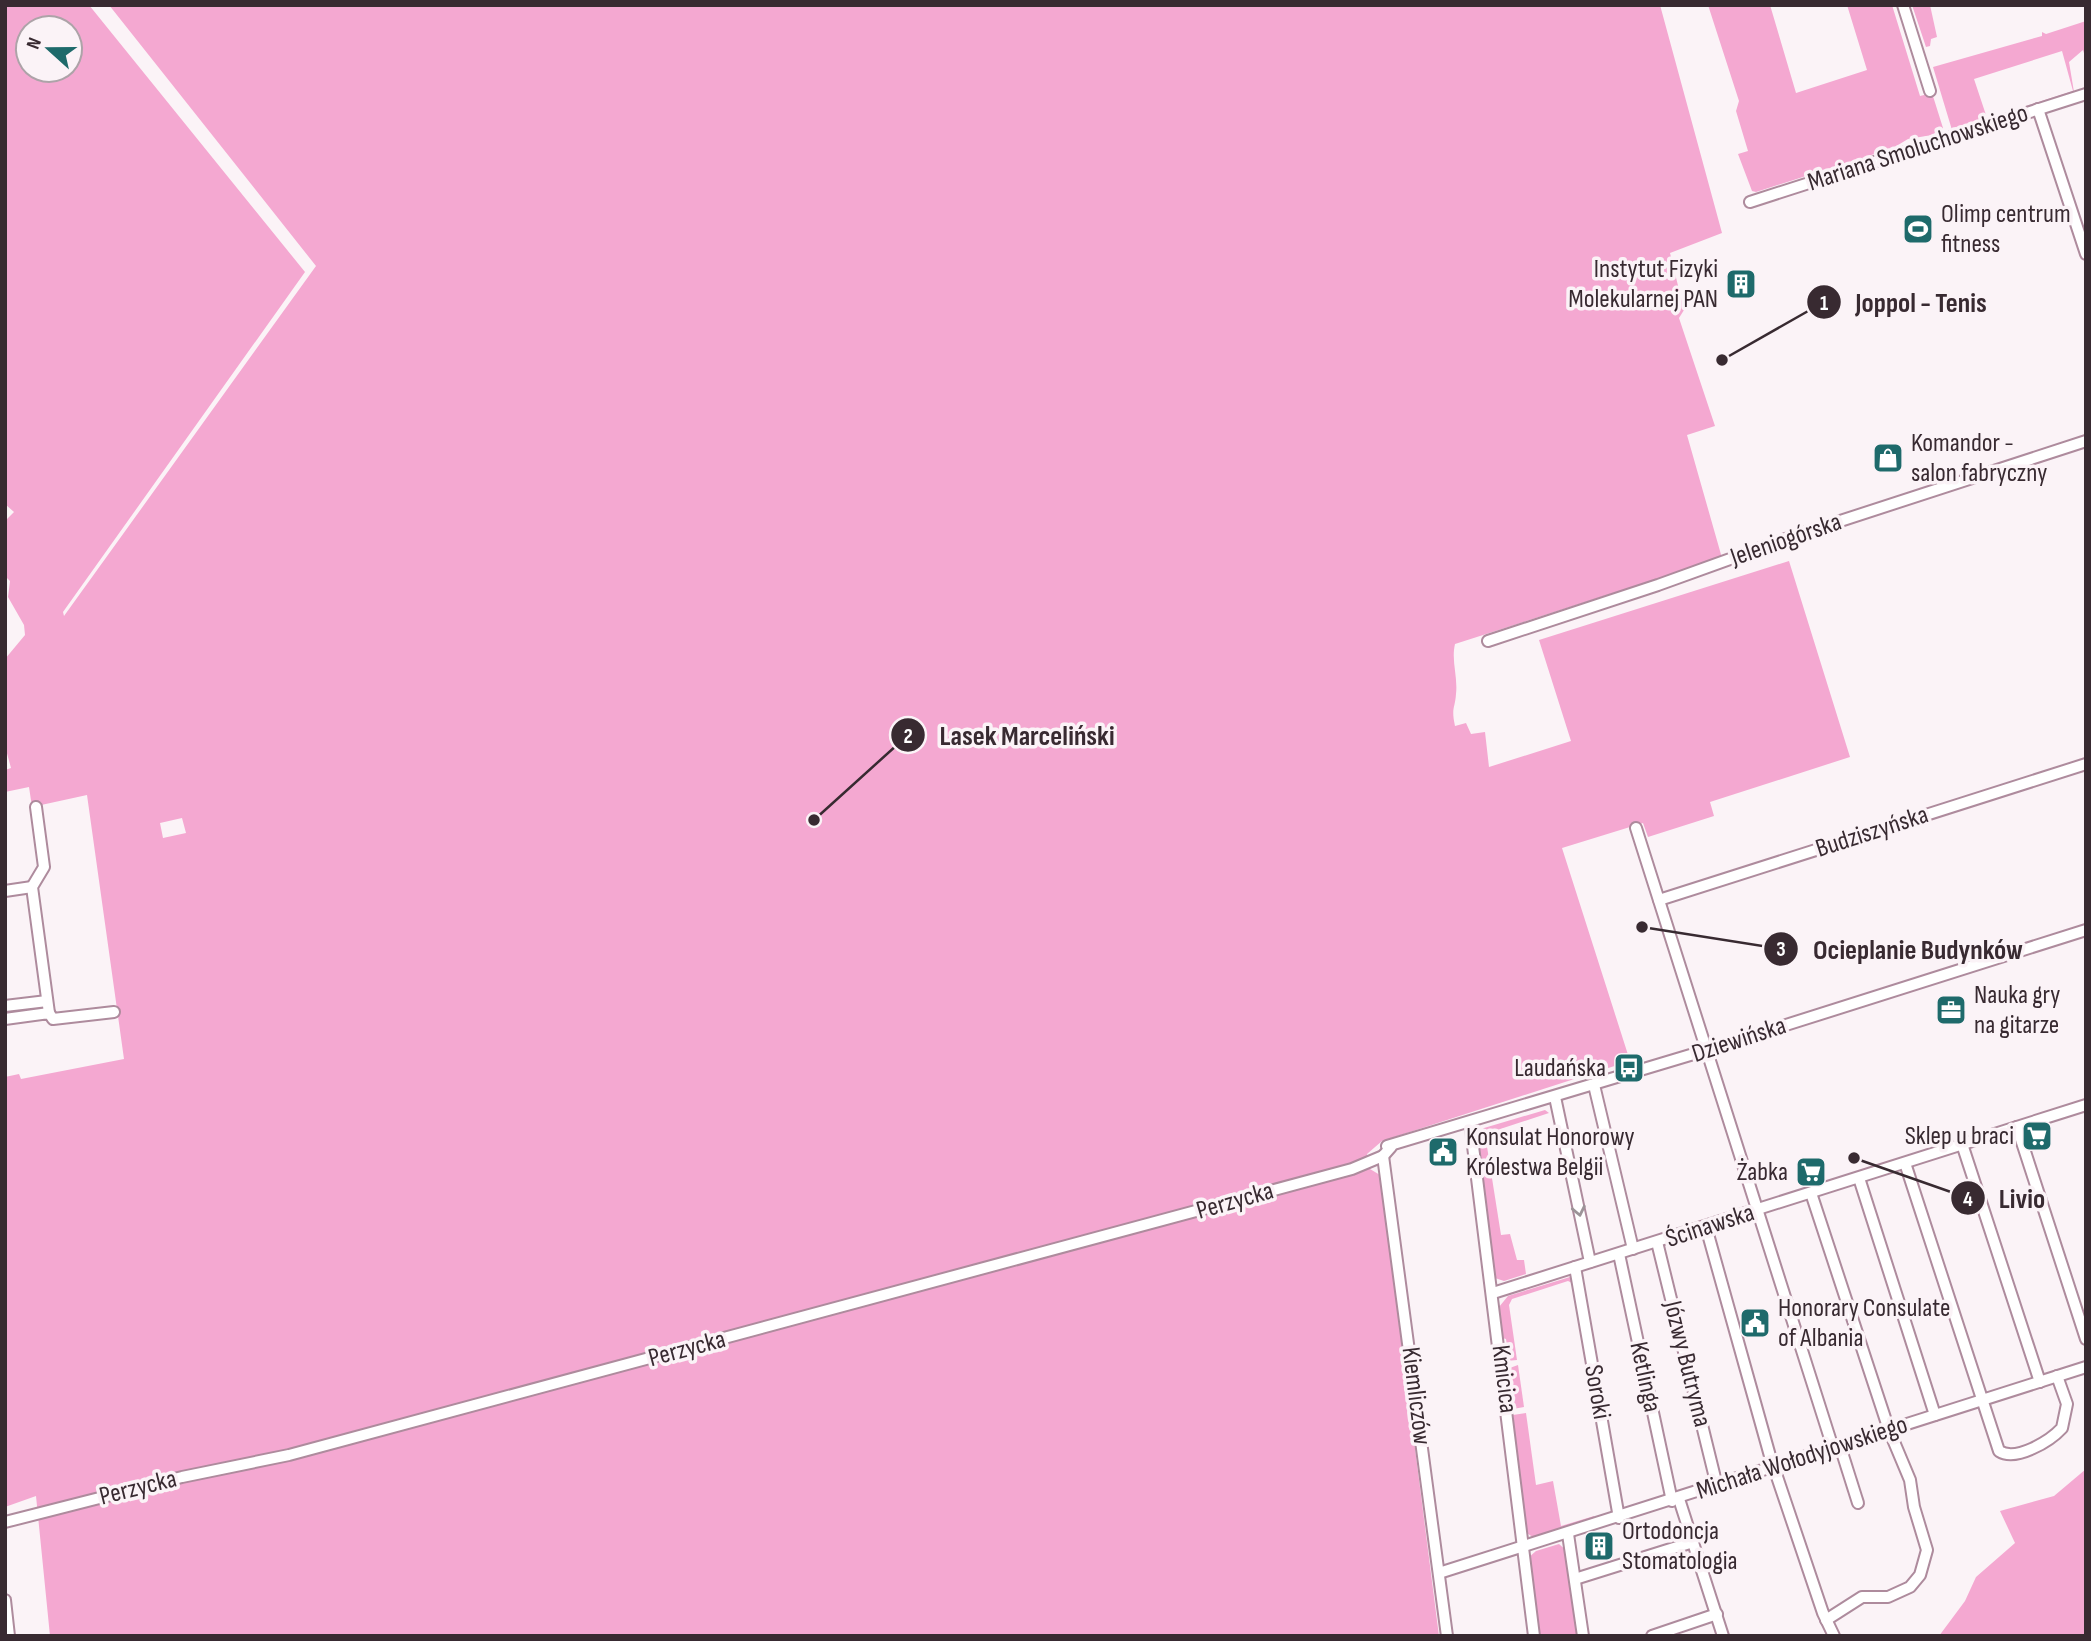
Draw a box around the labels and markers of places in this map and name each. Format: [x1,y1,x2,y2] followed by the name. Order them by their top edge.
[1941,199,2071,260] place label: Olimp centrum fitness
[1901,212,1935,246] sports icon: Olimp centrum fitness
[1568,254,1718,315] place label: Instytut Fizyki Molekularnej PAN
[1724,267,1758,301] building icon: Instytut Fizyki Molekularnej PAN
[1806,278,2001,327] callout: Joppol - Tenis
[1911,428,2047,489] place label: Komandor - salon fabryczny
[1871,441,1905,475] shop icon: Komandor - salon fabryczny
[890,711,1128,760] callout: Lasek Marceliński
[1764,924,2037,973] callout: Ocieplanie Budynków
[1974,980,2060,1041] place label: Nauka gry na gitarze
[1934,993,1968,1027] office icon: Nauka gry na gitarze
[1612,1051,1646,1085] bus stop icon: Laudańska
[1514,1053,1606,1084] place label: Laudańska
[2020,1119,2054,1153] supermarket icon: Sklep u braci
[1905,1121,2014,1152] place label: Sklep u braci
[1466,1122,1635,1183] place label: Konsulat Honorowy Królestwa Belgii
[1426,1135,1460,1169] public building icon: Konsulat Honorowy Królestwa Belgii
[1794,1155,1828,1189] supermarket icon: Żabka
[1737,1157,1788,1188] place label: Żabka
[1950,1174,2060,1223] callout: Livio
[1778,1293,1950,1354] place label: Honorary Consulate of Albania
[1738,1306,1772,1340] public building icon: Honorary Consulate of Albania
[1622,1516,1738,1577] place label: Ortodoncja Stomatologia
[1582,1529,1616,1563] building icon: Ortodoncja Stomatologia

